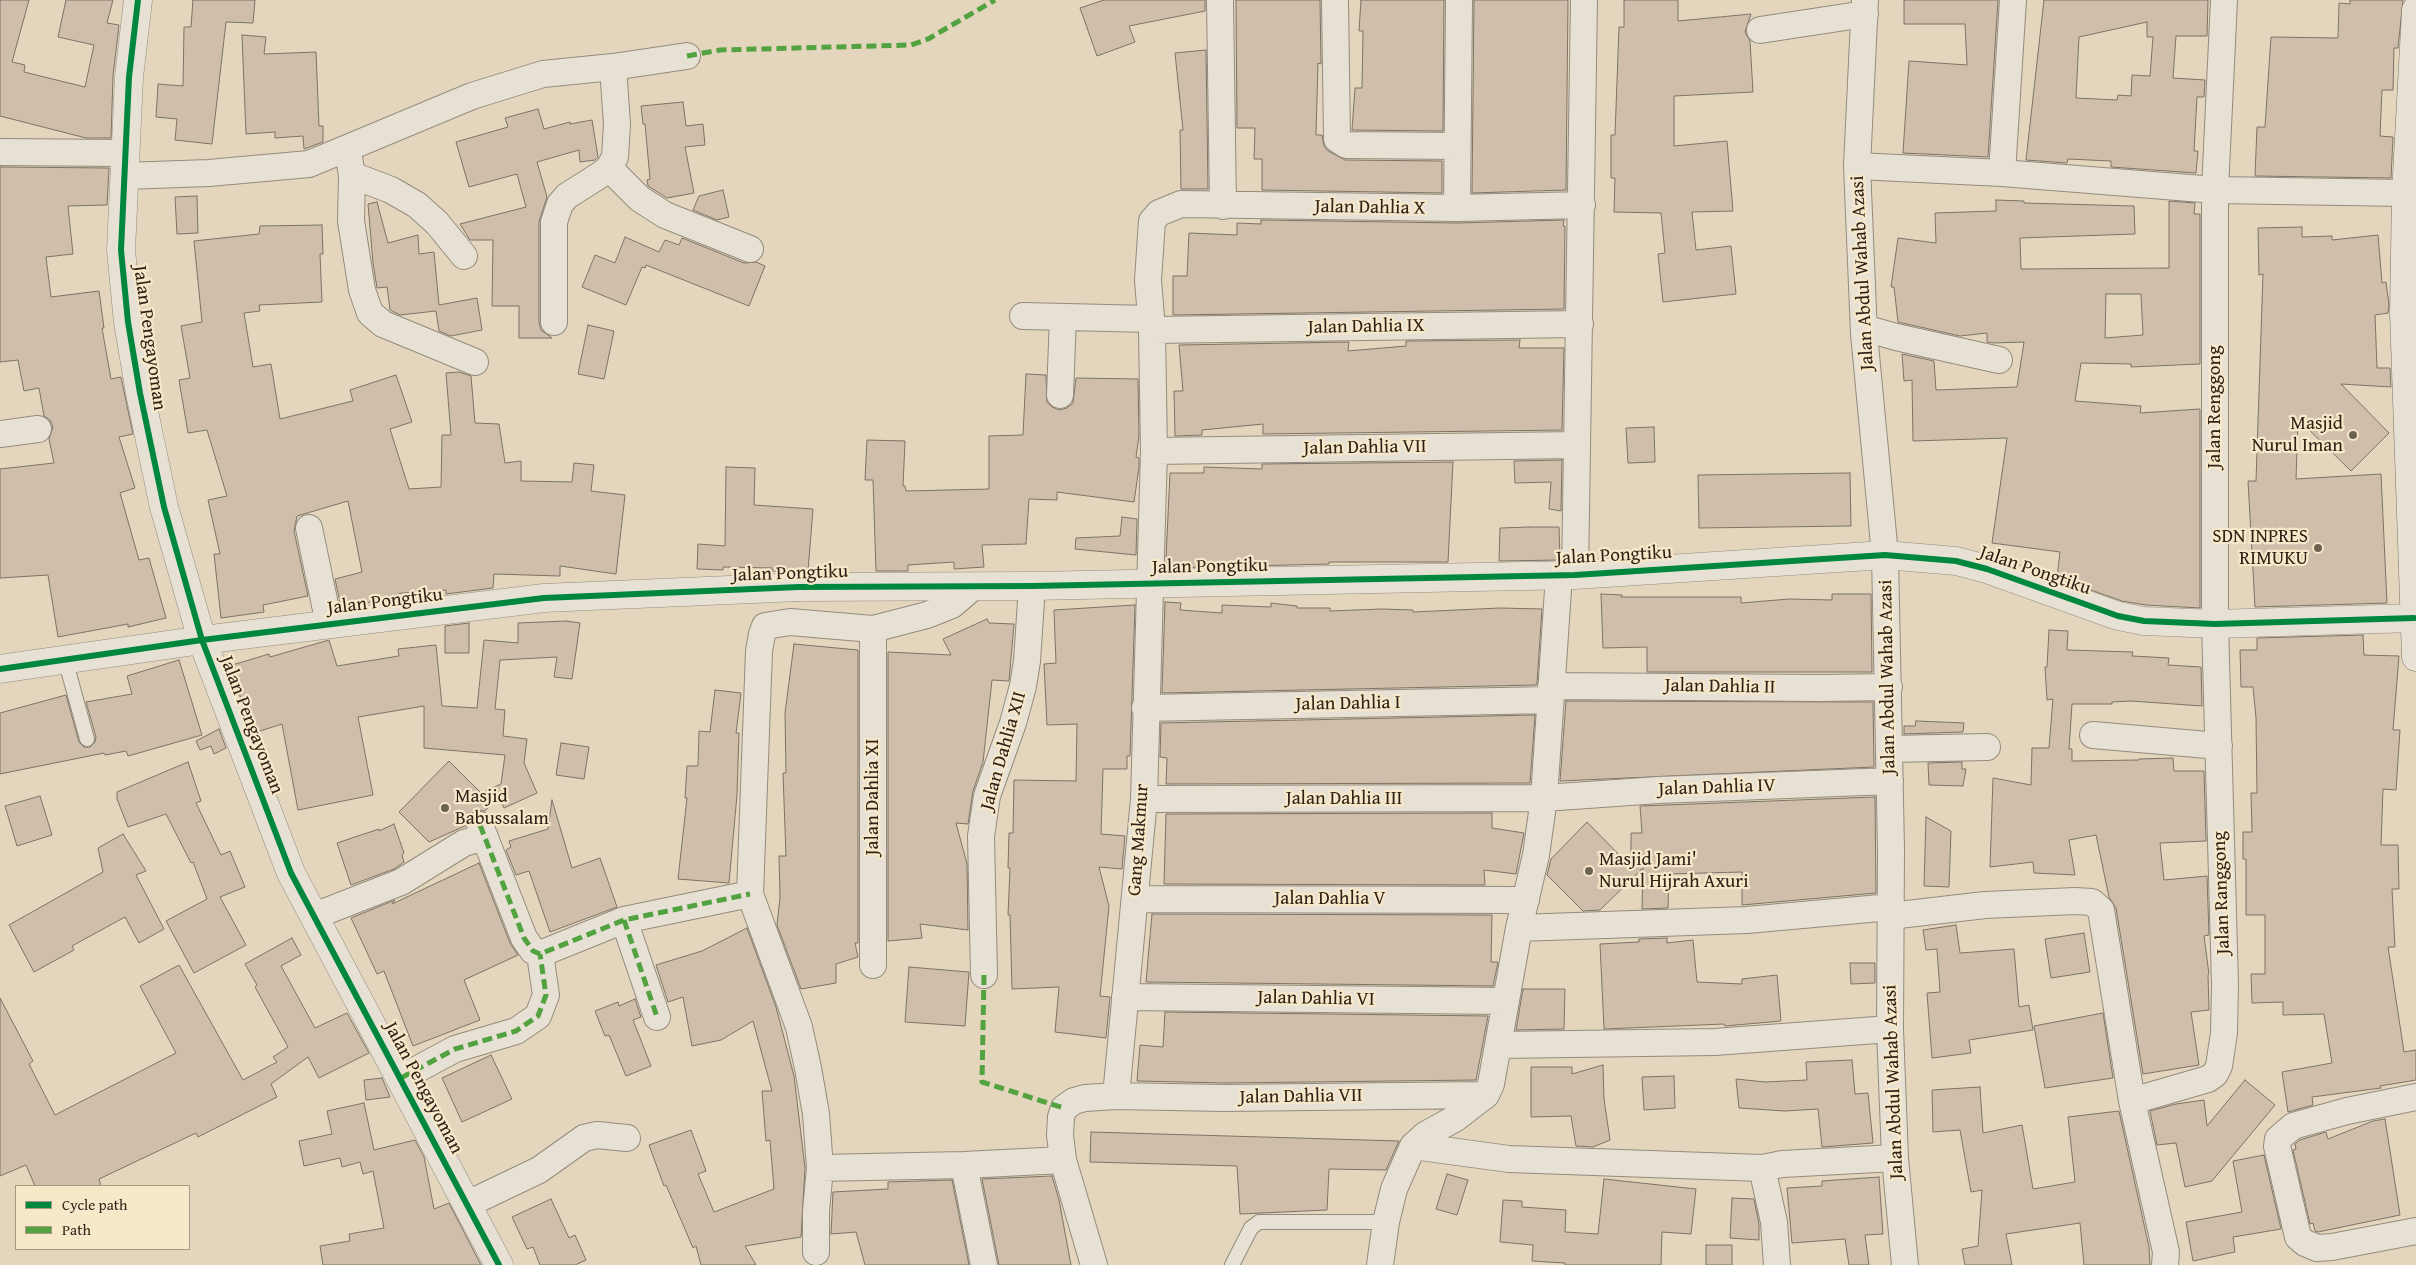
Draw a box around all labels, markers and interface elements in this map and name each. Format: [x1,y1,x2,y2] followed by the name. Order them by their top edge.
[1847,175,1879,371] street label: Jalan Abdul Wahab Azasi
[1314,196,1426,220] street label: Jalan Dahlia X
[128,264,170,412] street label: Jalan Pengayoman
[1307,315,1425,339] street label: Jalan Dahlia IX
[2204,345,2226,469] street label: Jalan Renggong
[2252,413,2343,457] place label: Masjid Nurul Iman
[2347,429,2359,441] marker: Masjid Nurul Iman
[1303,436,1427,460] street label: Jalan Dahlia VII
[2212,526,2308,570] place label: SDN INPRES RIMUKU
[1976,541,2094,601] street label: Jalan Pongtiku
[1555,542,1673,570] street label: Jalan Pongtiku
[2312,542,2324,554] marker: SDN INPRES RIMUKU
[1152,555,1268,579] street label: Jalan Pongtiku
[732,561,848,587] street label: Jalan Pongtiku
[1875,579,1901,775] street label: Jalan Abdul Wahab Azasi
[326,584,444,620] street label: Jalan Pongtiku
[214,653,288,797] street label: Jalan Pengayoman
[1664,675,1776,699] street label: Jalan Dahlia II
[976,689,1032,813] street label: Jalan Dahlia XII
[1295,692,1401,716] street label: Jalan Dahlia I
[862,739,884,855] street label: Jalan Dahlia XI
[1658,775,1776,801] street label: Jalan Dahlia IV
[1124,783,1154,897] street label: Gang Makmur
[455,786,549,830] place label: Masjid Babussalam
[1286,788,1402,810] street label: Jalan Dahlia III
[439,802,451,814] marker: Masjid Babussalam
[2208,831,2236,955] street label: Jalan Ranggong
[1599,849,1748,893] place label: Masjid Jami' Nurul Hijrah Axuri
[1583,865,1595,877] marker: Masjid Jami' Nurul Hijrah Axuri
[1274,888,1386,910] street label: Jalan Dahlia V
[1879,984,1909,1180] street label: Jalan Abdul Wahab Azasi
[1257,987,1375,1011] street label: Jalan Dahlia VI
[379,1018,467,1158] street label: Jalan Pengayoman
[1239,1085,1363,1109] street label: Jalan Dahlia VII
[15,1185,190,1250] legend
[62,1194,128,1215] text: Cycle path
[62,1219,91,1240] text: Path

